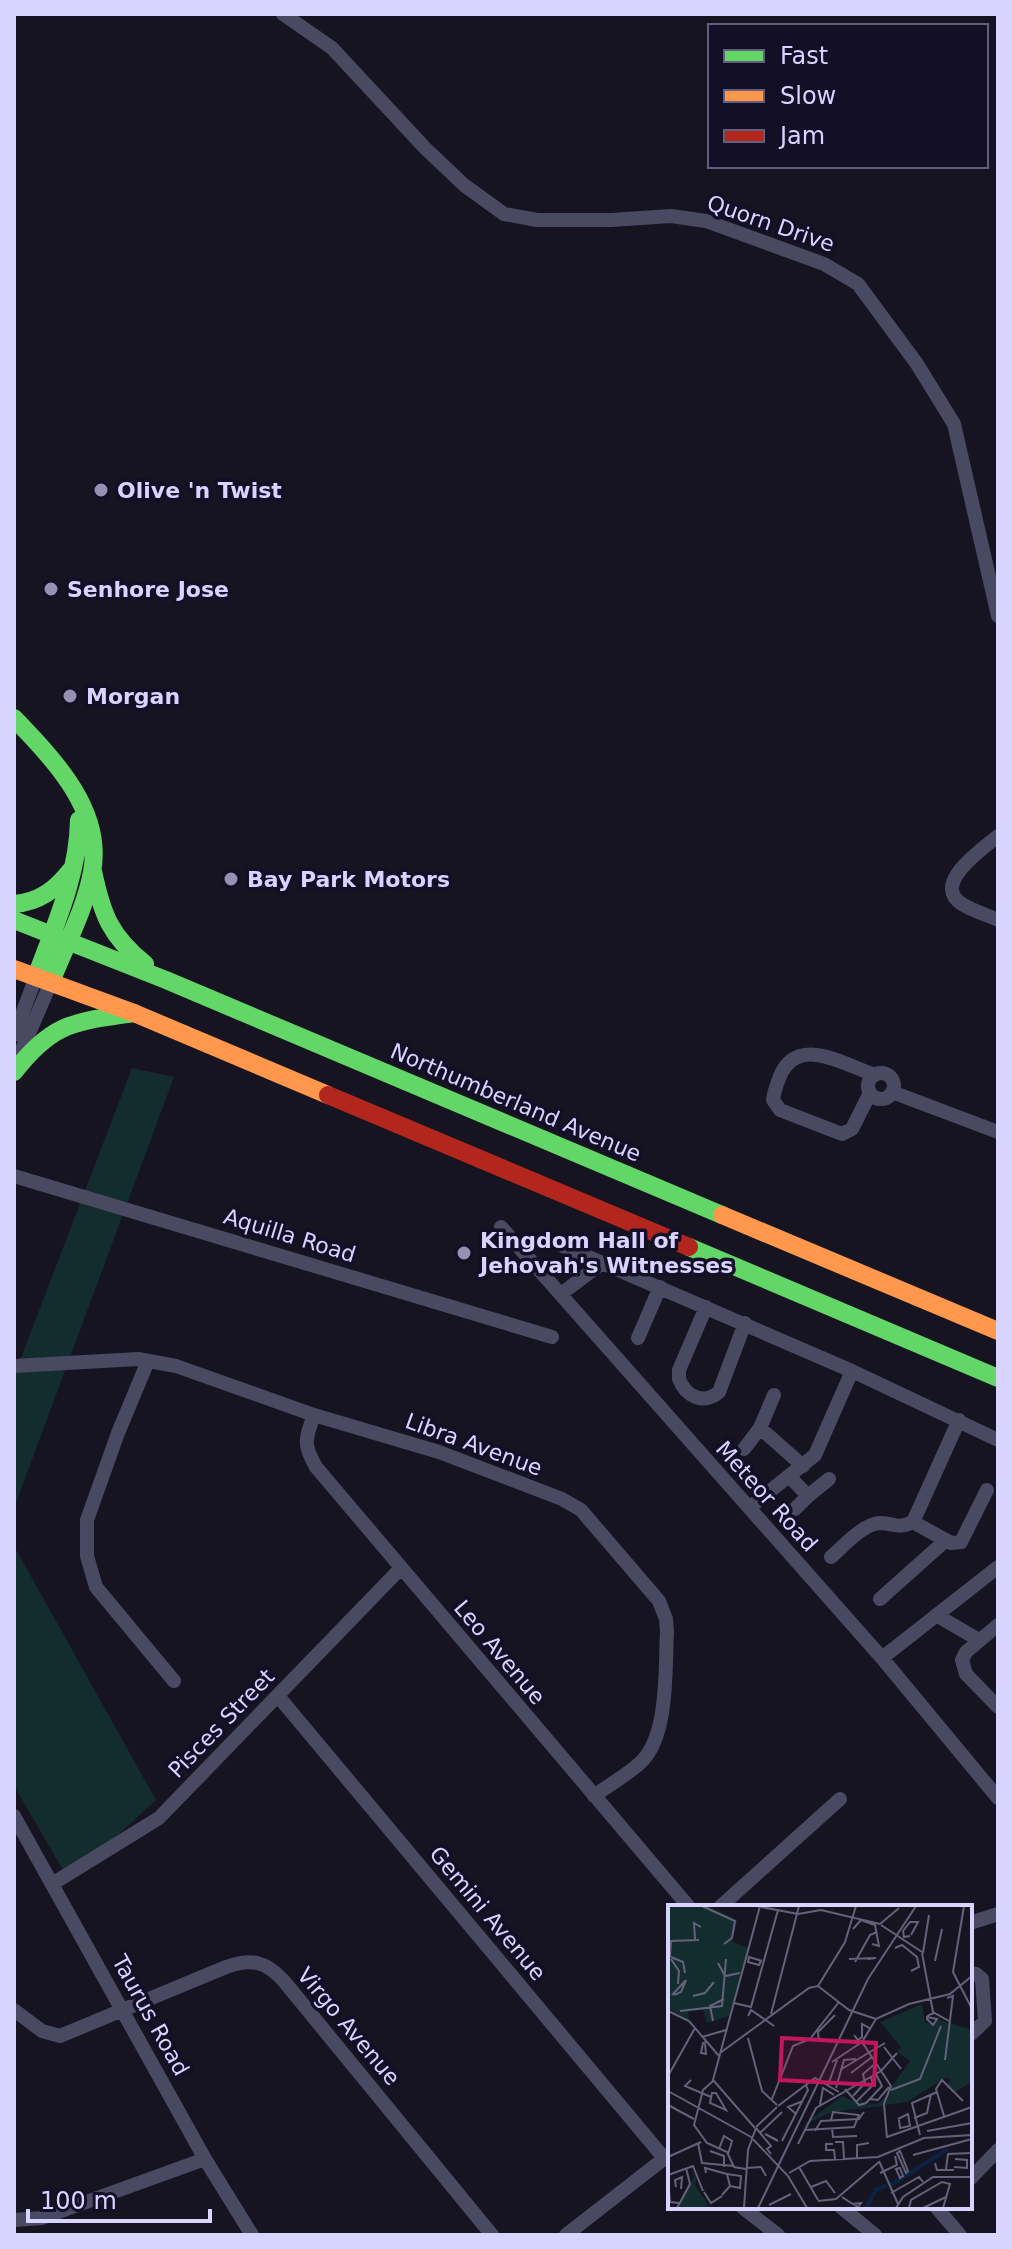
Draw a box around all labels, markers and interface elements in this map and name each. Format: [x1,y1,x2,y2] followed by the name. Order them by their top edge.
[708,24,988,168] legend
[780,42,828,70] text: Fast
[780,82,836,110] text: Slow
[778,122,825,150] text: Jam
[704,190,838,257] street label: Quorn Drive
[117,478,282,503] place label: Olive 'n Twist
[92,481,110,499] marker: Olive 'n Twist
[67,577,229,602] place label: Senhore Jose
[42,580,60,598] marker: Senhore Jose
[86,684,180,709] place label: Morgan
[61,687,79,705] marker: Morgan
[247,867,450,892] place label: Bay Park Motors
[222,870,240,888] marker: Bay Park Motors
[387,1038,645,1167] street label: Northumberland Avenue
[221,1204,359,1267] street label: Aquilla Road
[478,1228,733,1278] place label: Kingdom Hall of Jehovah's Witnesses
[455,1244,473,1262] marker: Kingdom Hall of Jehovah's Witnesses
[402,1408,546,1481] street label: Libra Avenue
[711,1436,823,1556] street label: Meteor Road
[449,1595,550,1709] street label: Leo Avenue
[163,1664,280,1783] street label: Pisces Street
[424,1841,551,1985] street label: Gemini Avenue
[668,1905,972,2209] inset map
[107,1950,194,2080] street label: Taurus Road
[292,1963,405,2090] street label: Virgo Avenue
[28,2173,210,2223] scale bar
[40,2187,117,2215] text: 100 m

